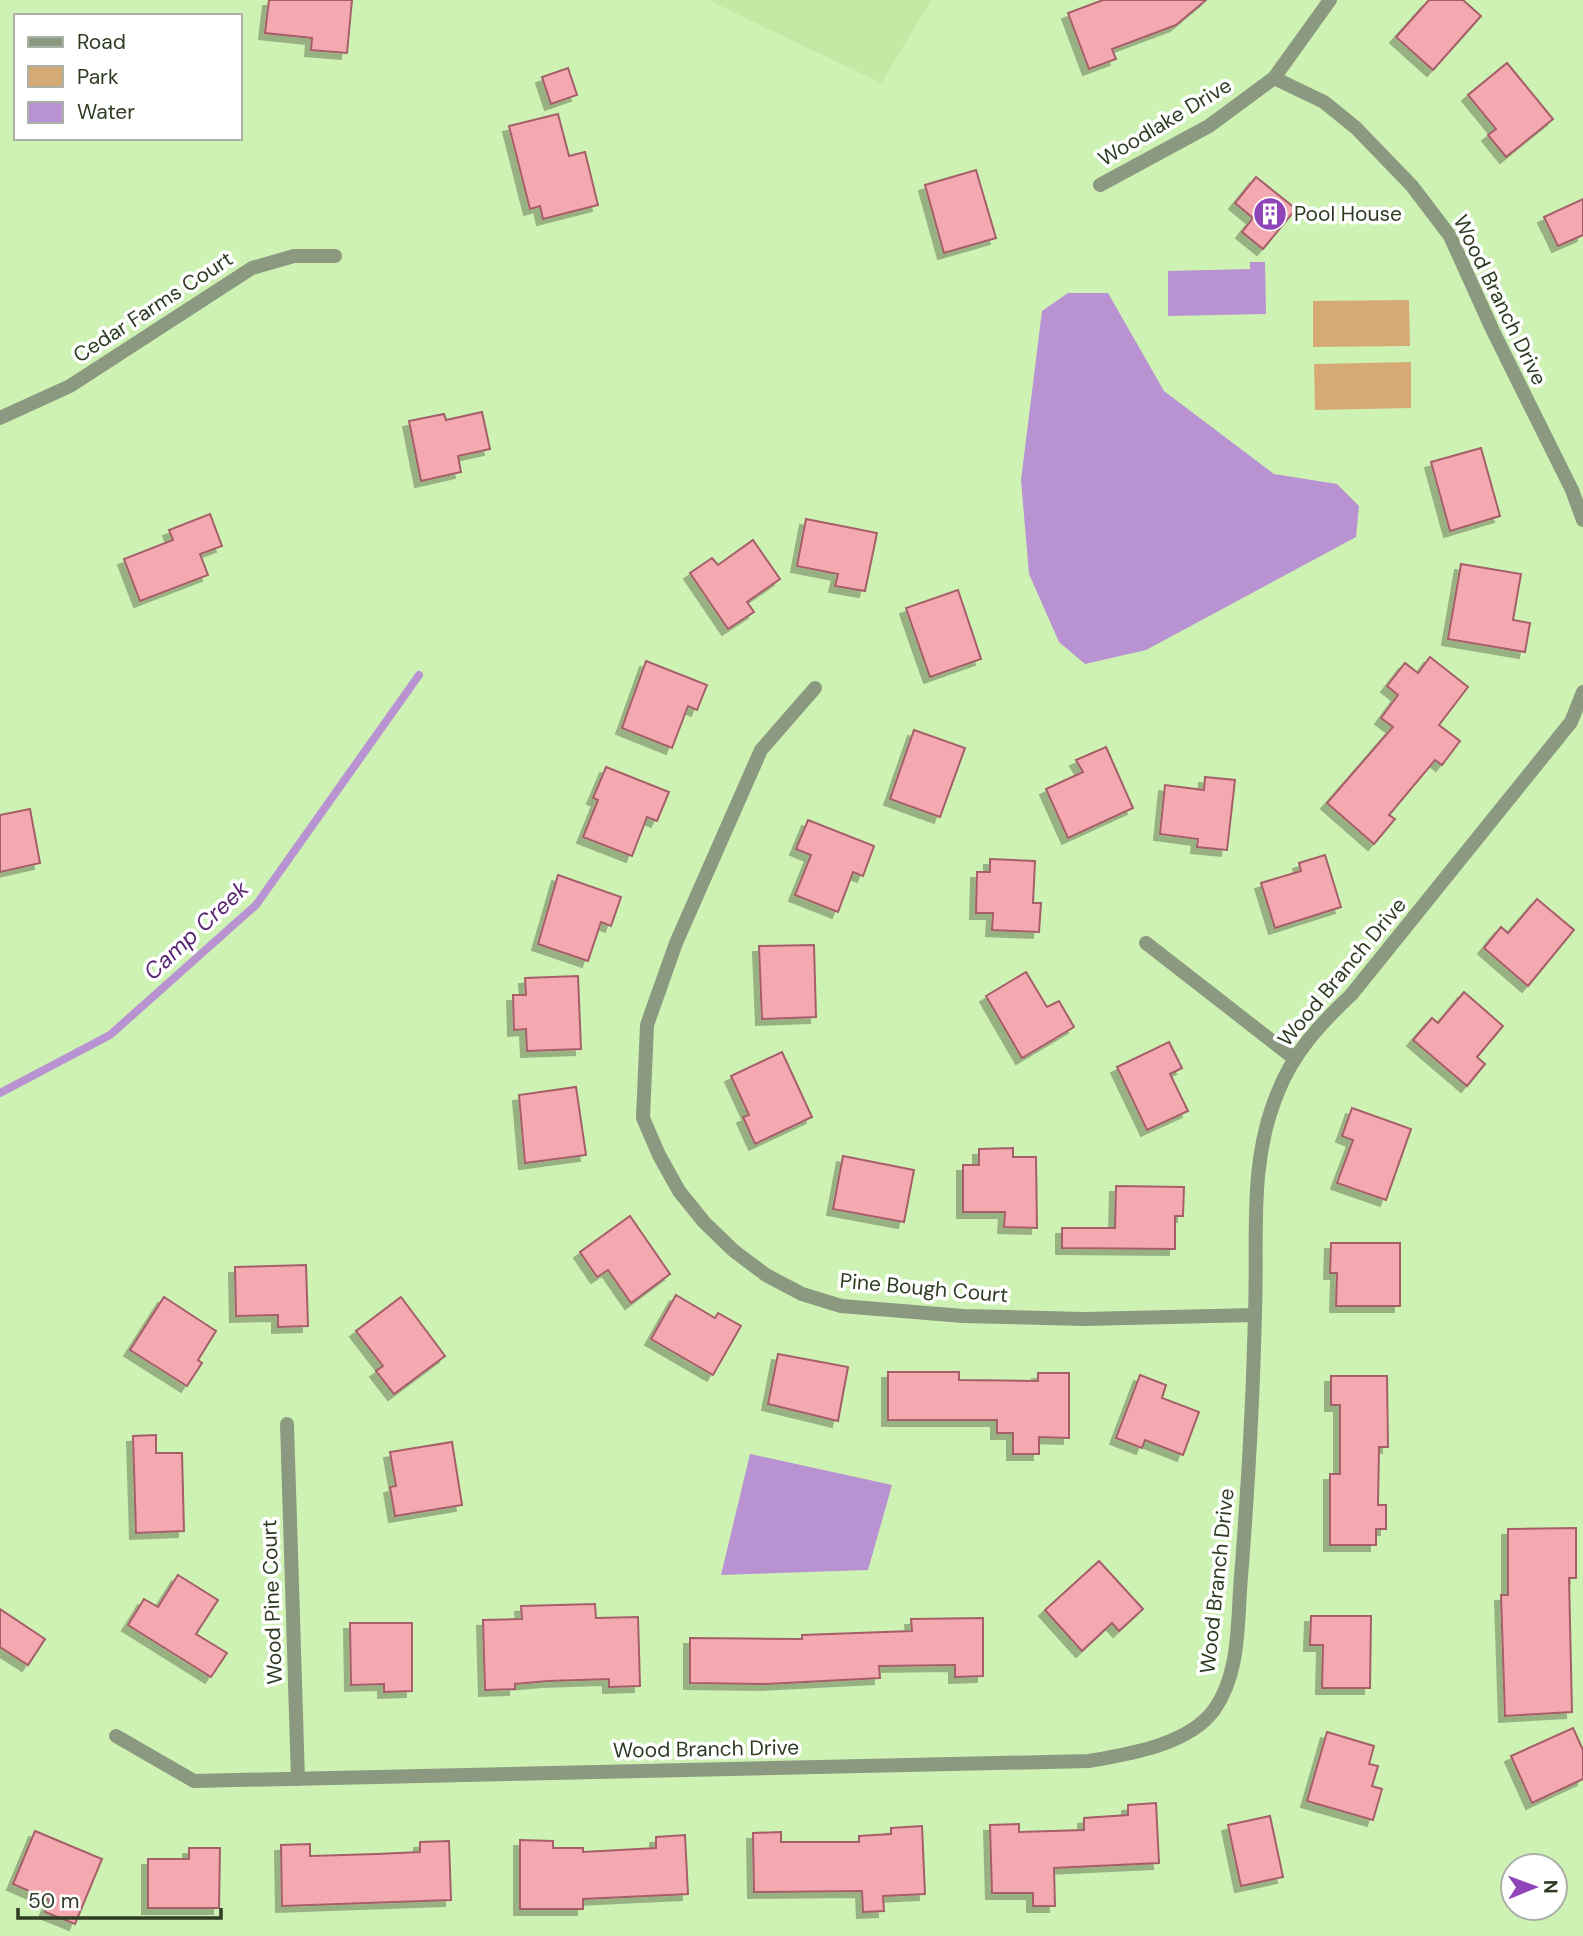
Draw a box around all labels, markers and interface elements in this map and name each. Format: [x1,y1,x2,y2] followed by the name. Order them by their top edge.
[14,14,242,140] legend
[77,28,126,56] text: Road
[77,63,119,91] text: Park
[1093,71,1237,173] street label: Woodlake Drive
[77,98,135,126] text: Water
[1251,195,1289,233] building icon: Pool House
[1294,200,1402,228] place label: Pool House
[1447,210,1553,390] street label: Wood Branch Drive
[68,245,238,369] street label: Cedar Farms Court
[137,874,255,986] water label: Camp Creek
[1271,892,1413,1052] street label: Wood Branch Drive
[839,1267,1009,1309] street label: Pine Bough Court
[1193,1487,1241,1675] street label: Wood Branch Drive
[255,1519,289,1685] street label: Wood Pine Court
[613,1733,799,1765] street label: Wood Branch Drive
[1499,1852,1569,1922] north arrow
[18,1876,220,1920] scale bar
[1538,1880,1563,1894] text: N
[28,1887,79,1915] text: 50 m

